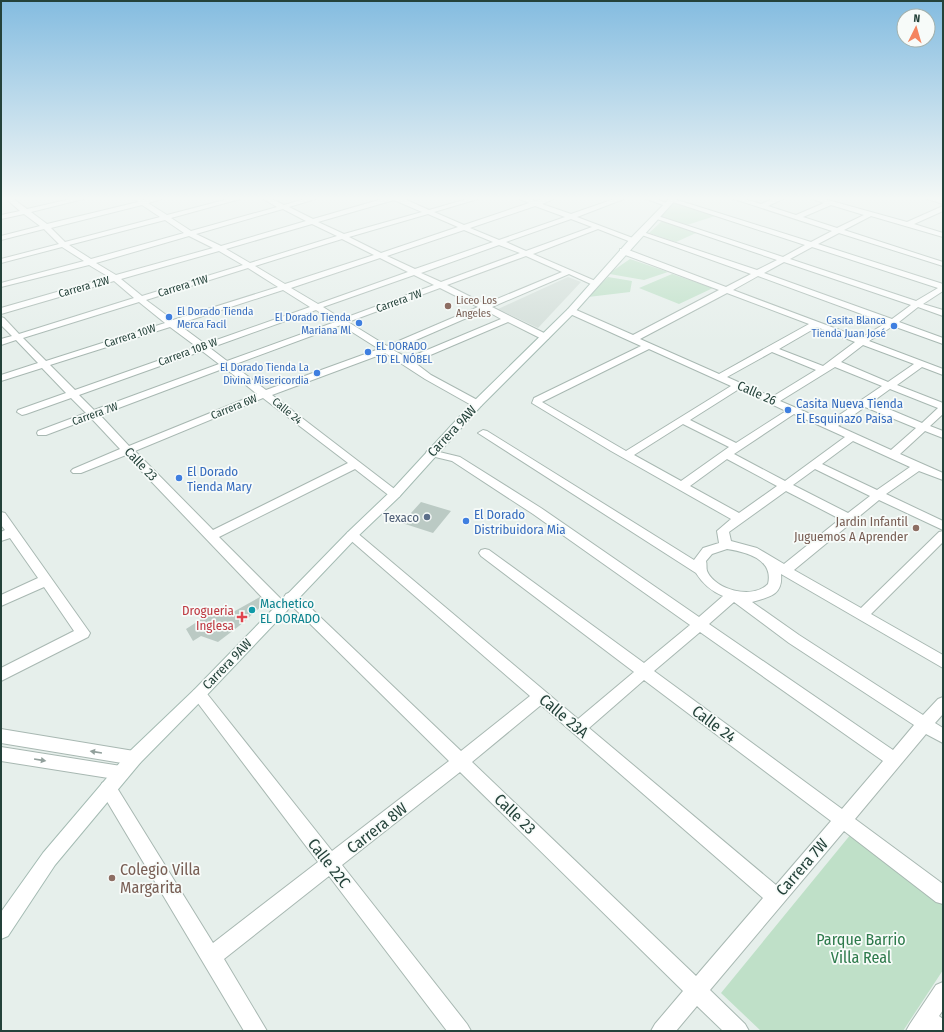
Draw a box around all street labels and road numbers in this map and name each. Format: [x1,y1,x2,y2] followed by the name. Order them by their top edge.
[156,272,210,300] street label: Carrera 11W
[57,274,111,300] street label: Carrera 12W
[374,287,424,315] street label: Carrera 7W
[103,322,157,350] street label: Carrera 10W
[157,335,219,369] street label: Carrera 10B W
[735,378,779,408] street label: Calle 26
[209,392,259,422] street label: Carrera 6W
[270,395,305,427] street label: Calle 24
[70,400,120,428] street label: Carrera 7W
[425,402,480,460] street label: Carrera 9AW
[122,444,161,484] street label: Calle 23
[199,635,255,692] street label: Carrera 9AW
[536,690,593,742] street label: Calle 23A
[688,701,740,747] street label: Calle 24
[490,790,540,838] street label: Calle 23
[343,799,411,857] street label: Carrera 8W
[304,834,354,892] street label: Calle 22C
[772,835,832,899] street label: Carrera 7W

